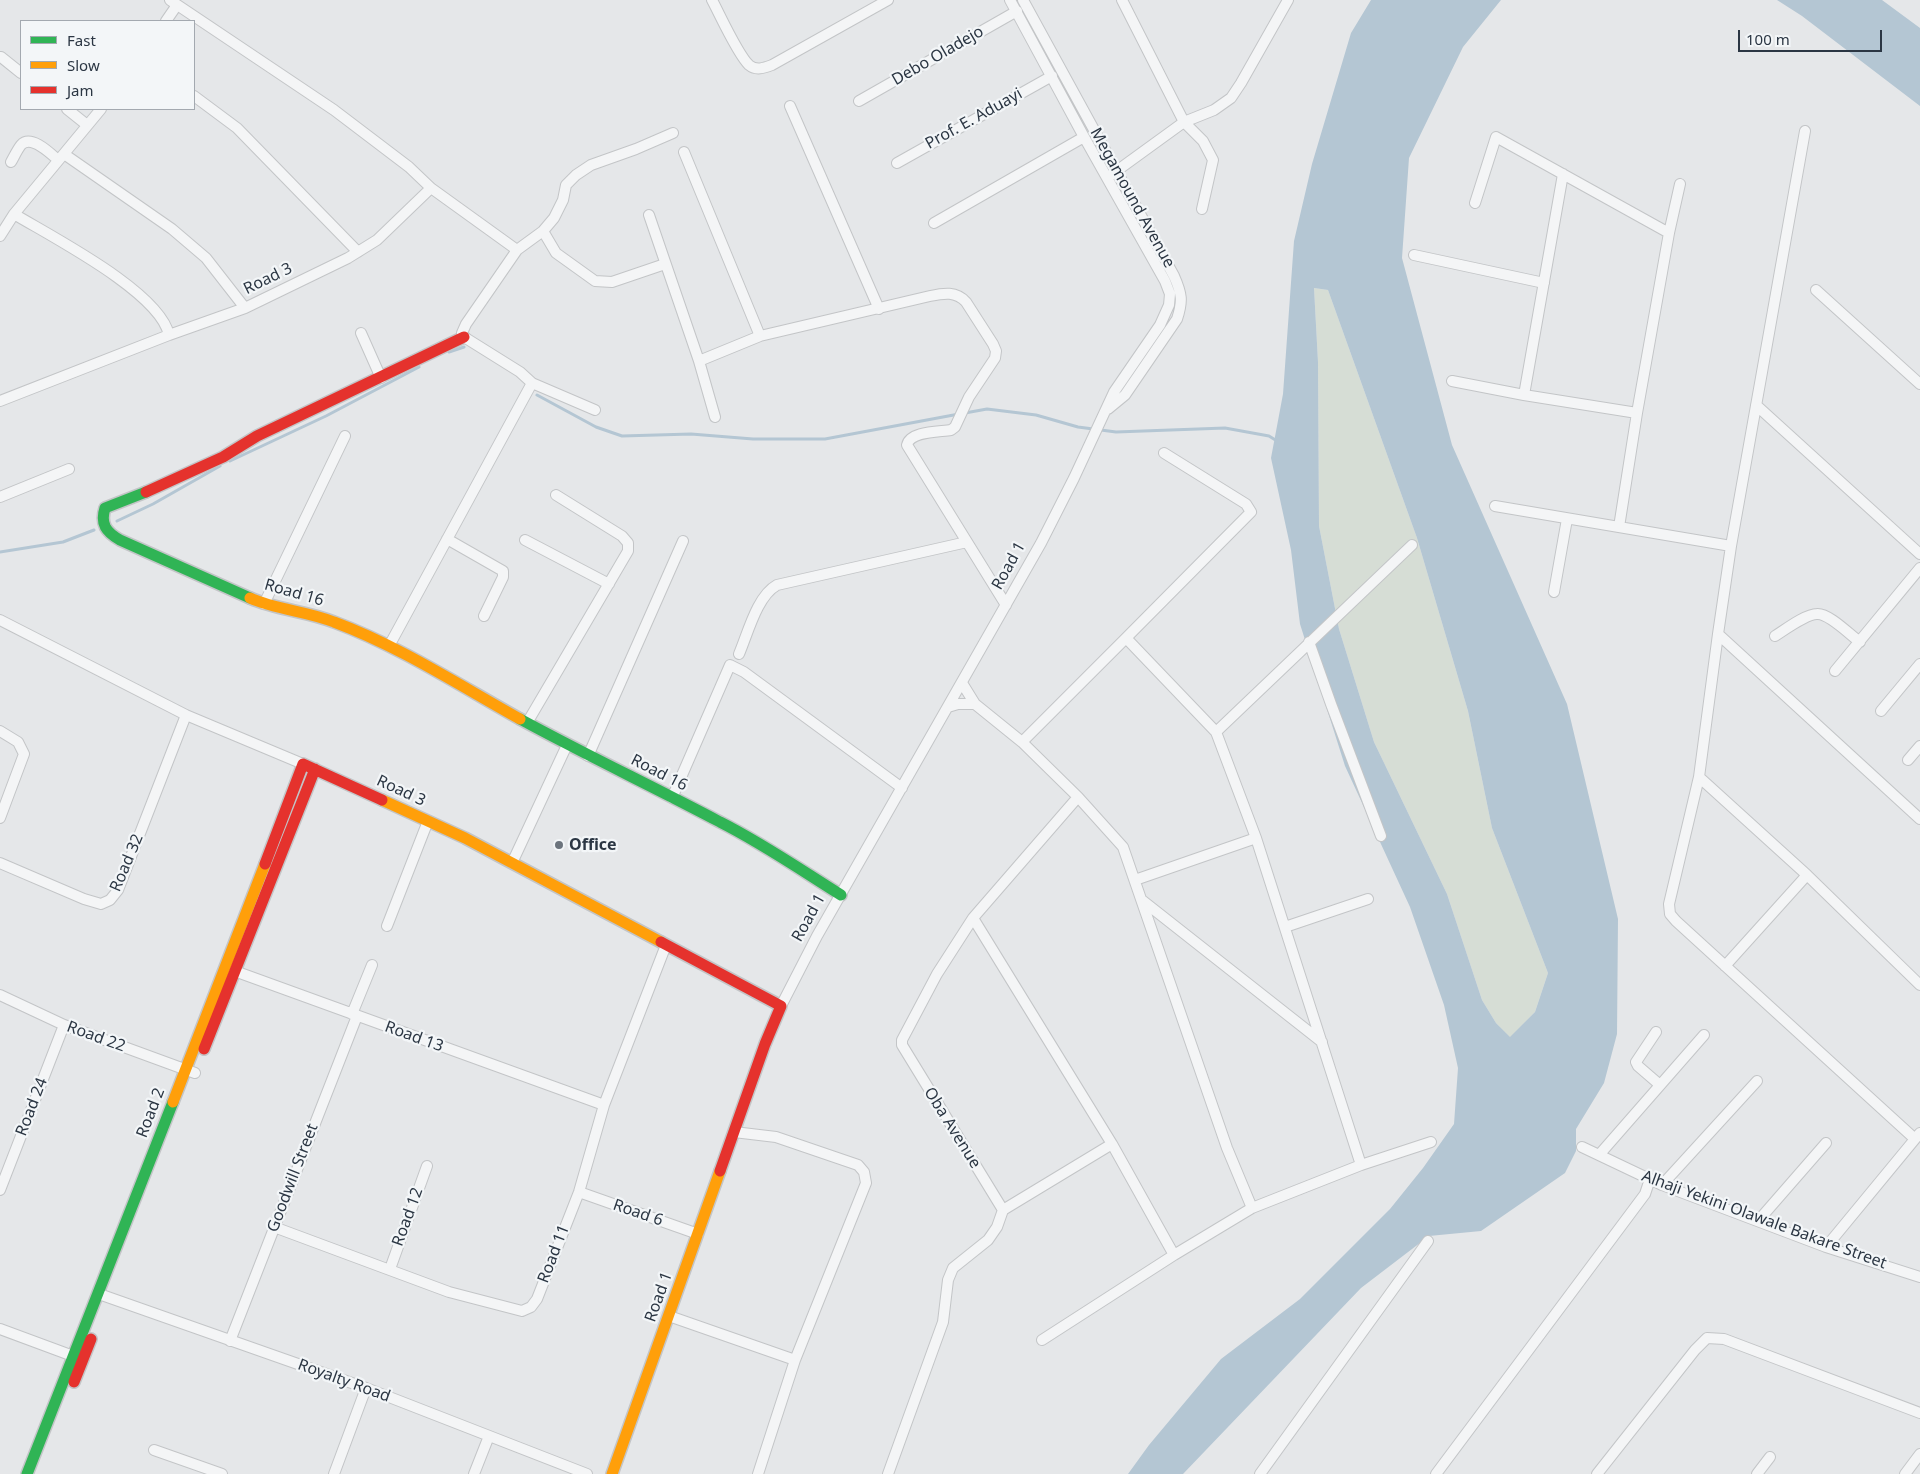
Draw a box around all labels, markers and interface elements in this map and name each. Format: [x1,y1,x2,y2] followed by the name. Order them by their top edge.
[20,20,195,110] legend
[1740,20,1884,52] scale bar
[889,22,987,90] street label: Debo Oladejo
[1746,29,1790,49] text: 100 m
[67,30,96,50] text: Fast
[67,55,100,75] text: Slow
[67,80,94,100] text: Jam
[922,84,1026,154] street label: Prof. E. Aduayi
[1086,125,1178,271] street label: Megamound Avenue
[241,259,295,299] street label: Road 3
[988,539,1030,593] street label: Road 1
[262,575,326,611] street label: Road 16
[628,751,690,795] street label: Road 16
[373,771,429,811] street label: Road 3
[106,831,148,895] street label: Road 32
[569,835,617,855] place label: Office
[553,839,565,851] marker: Office
[788,891,830,945] street label: Road 1
[64,1018,128,1056] street label: Road 22
[382,1018,446,1056] street label: Road 13
[12,1075,52,1139] street label: Road 24
[920,1084,984,1172] street label: Oba Avenue
[133,1085,169,1141] street label: Road 2
[263,1121,323,1235] street label: Goodwill Street
[1639,1167,1889,1273] street label: Alhaji Yekini Olawale Bakare Street
[389,1185,427,1249] street label: Road 12
[610,1195,666,1231] street label: Road 6
[534,1222,574,1286] street label: Road 11
[641,1269,677,1325] street label: Road 1
[295,1355,393,1407] street label: Royalty Road

